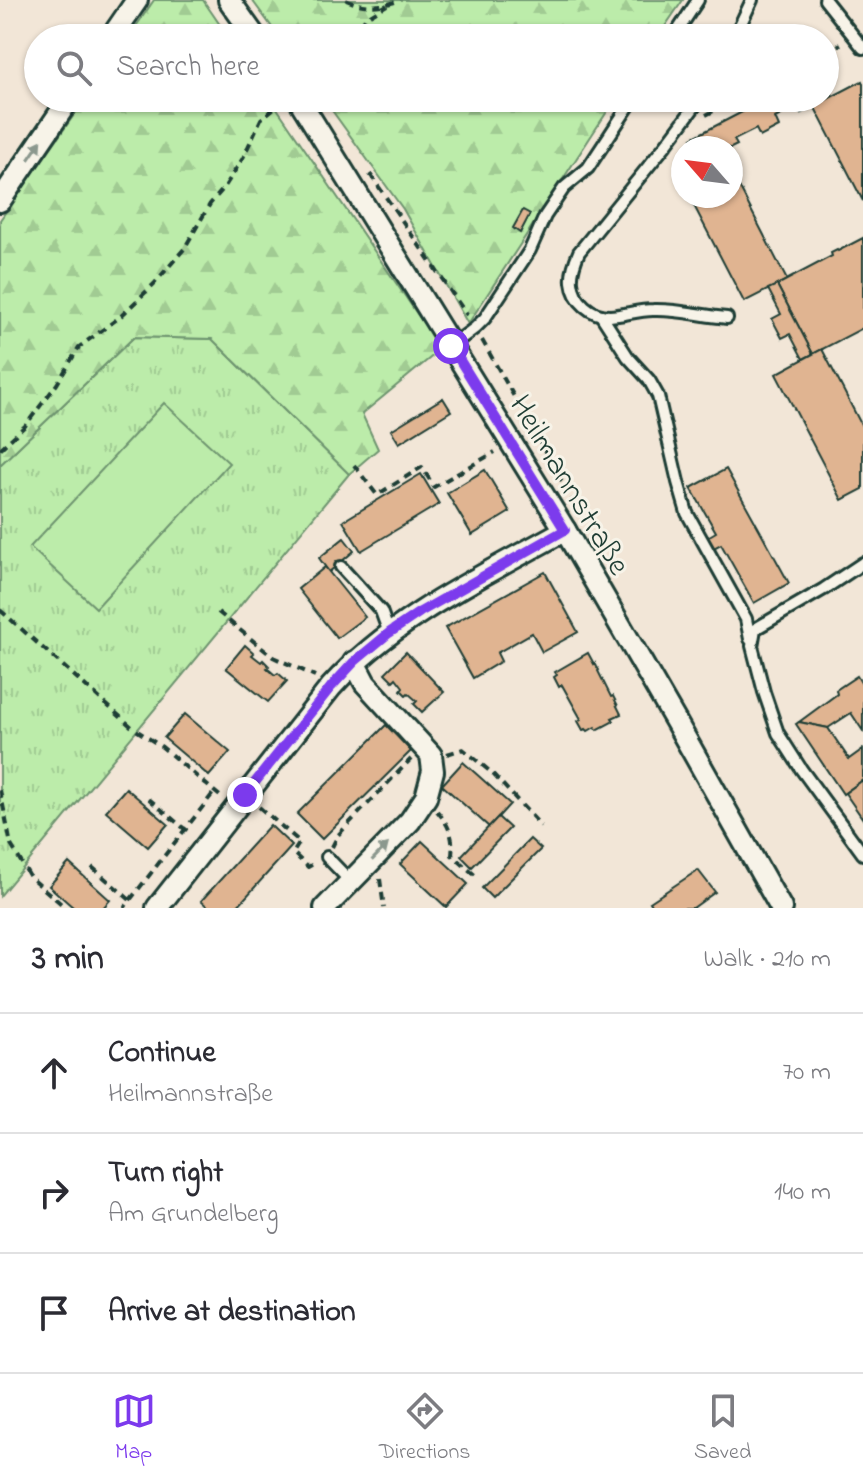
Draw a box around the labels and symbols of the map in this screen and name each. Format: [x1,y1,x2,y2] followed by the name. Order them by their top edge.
[671,136,743,208] north arrow
[27,139,42,160] one-way arrow
[433,328,469,364] route start
[496,387,641,585] street label: Heilmannstraße
[227,777,263,813] route end
[370,843,389,862] one-way arrow

